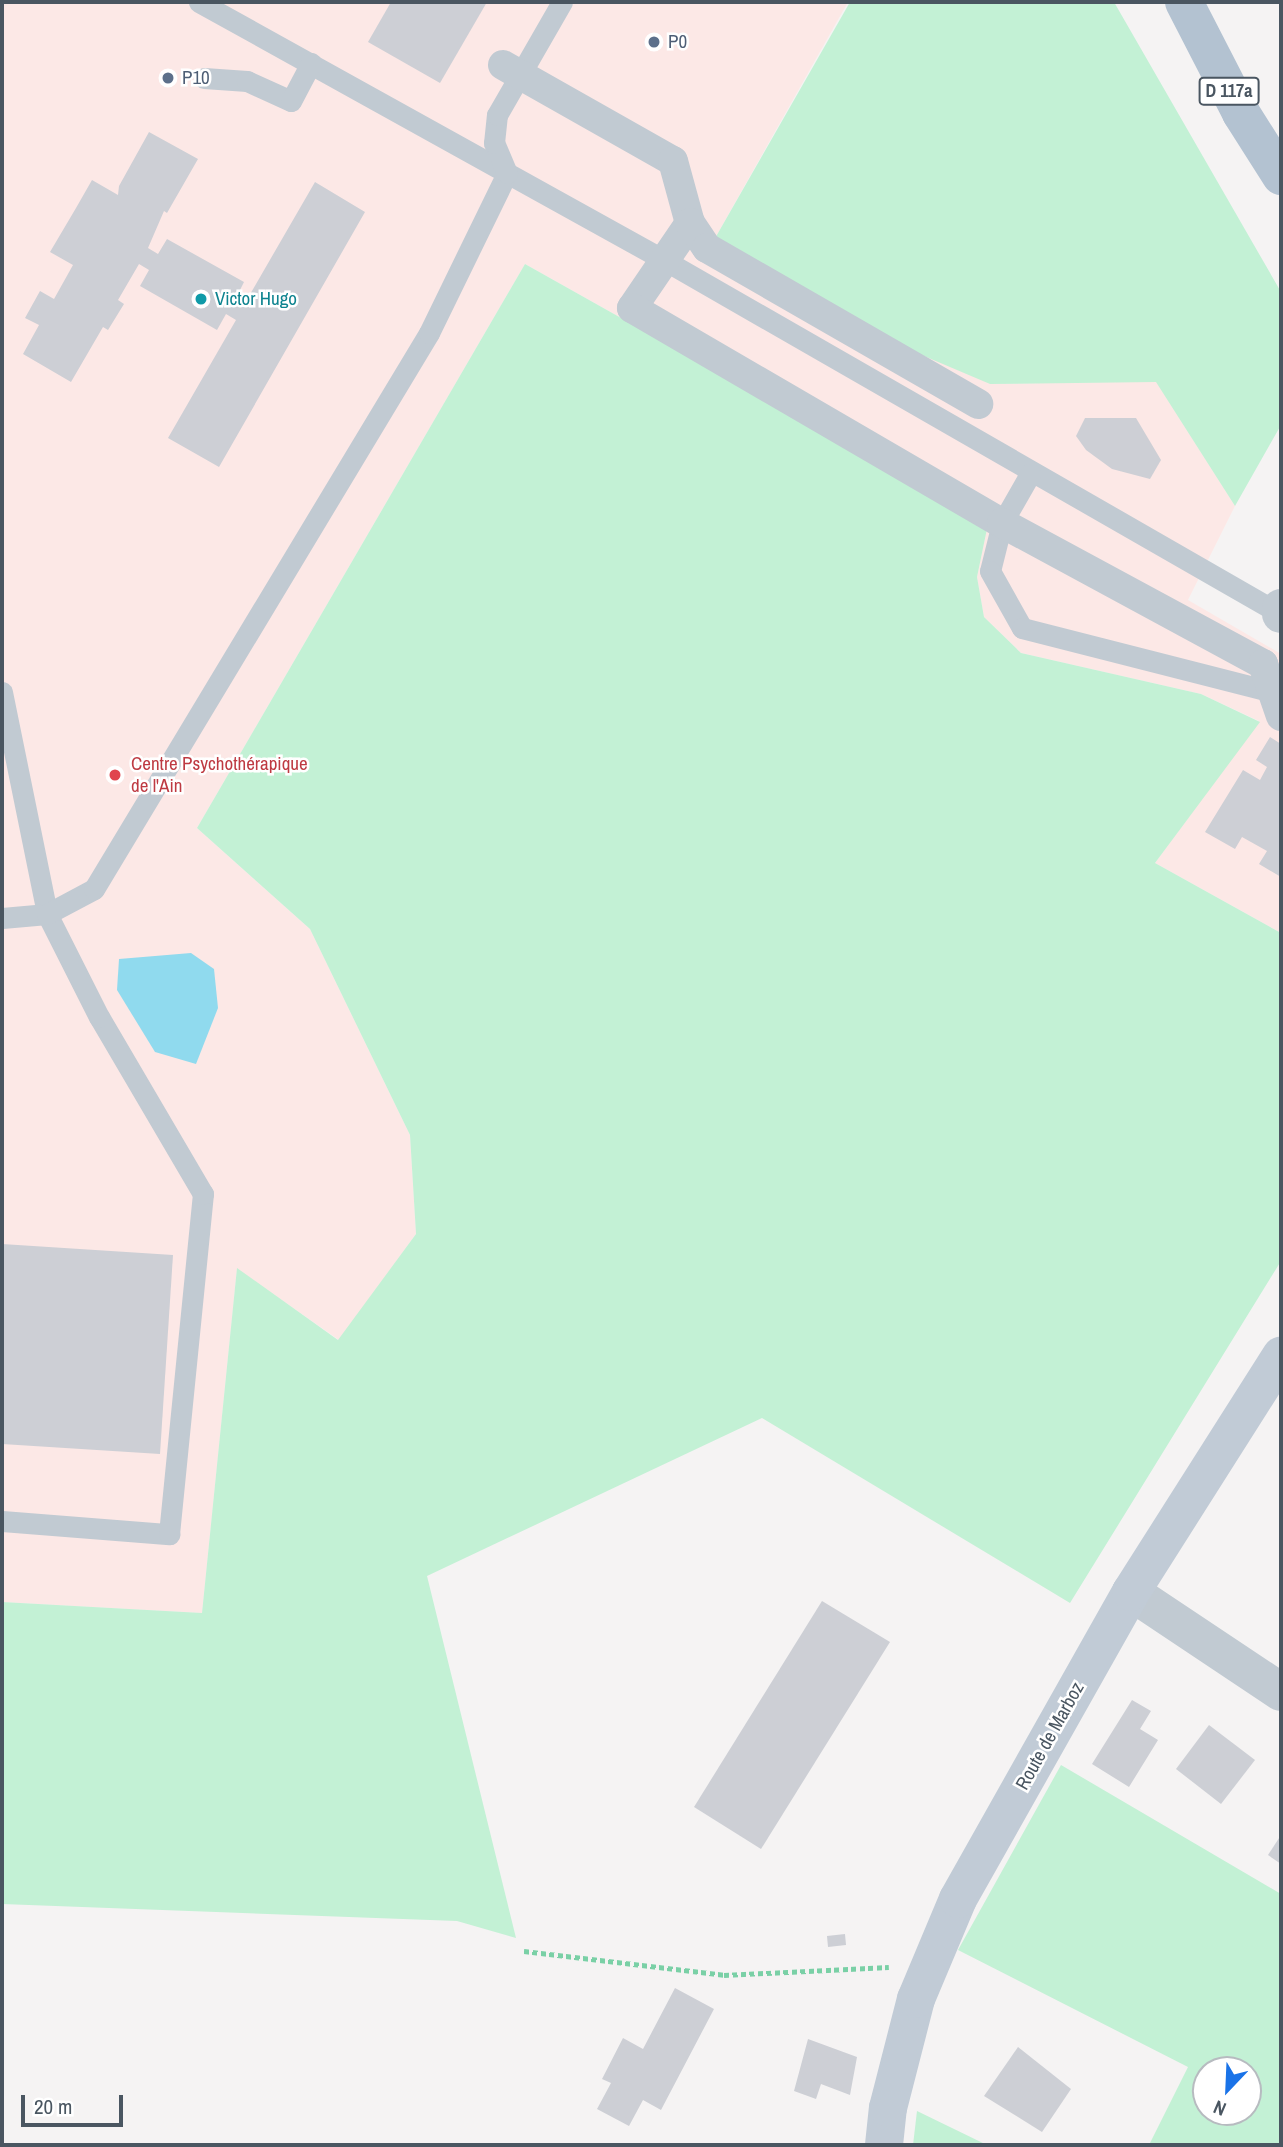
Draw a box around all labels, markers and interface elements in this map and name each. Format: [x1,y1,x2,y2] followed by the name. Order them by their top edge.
[668,31,687,53] place label: P0
[646,34,662,50] marker: P0
[182,67,210,89] place label: P10
[160,70,176,86] marker: P10
[1198,76,1260,106] road number: D 117a
[215,288,297,310] place label: Victor Hugo
[193,291,209,307] marker: Victor Hugo
[131,753,308,797] place label: Centre Psychothérapique de l'Ain
[105,765,125,785] marker: Centre Psychothérapique de l'Ain
[1011,1678,1089,1794] street label: Route de Marboz
[1192,2056,1262,2126] north arrow
[24,2080,126,2124] scale bar
[34,2092,72,2121] text: 20 m
[1209,2094,1230,2123] text: N

